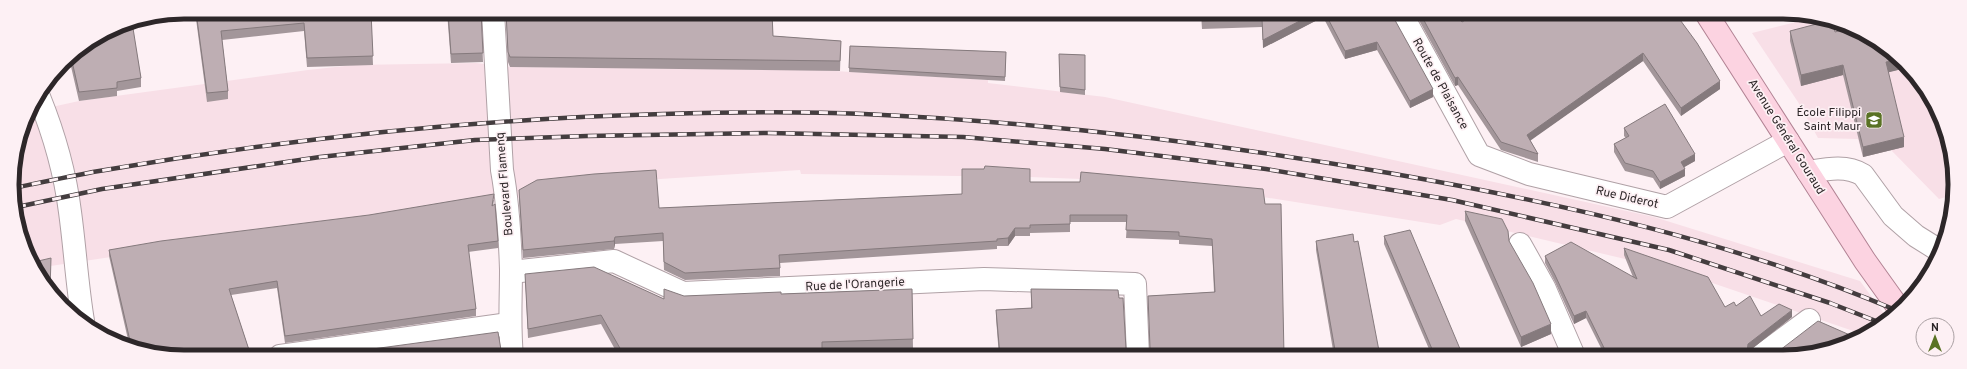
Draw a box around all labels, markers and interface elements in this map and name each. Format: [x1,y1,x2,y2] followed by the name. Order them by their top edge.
[1408,35,1472,133] street label: Route de Plaisance
[1744,76,1828,198] street label: Avenue Général Gouraud
[1796,105,1861,135] place label: École Filippi Saint Maur
[1864,110,1884,130] school or university icon: École Filippi Saint Maur
[492,131,518,237] street label: Boulevard Flamenq
[1594,183,1660,213] street label: Rue Diderot
[805,274,905,296] street label: Rue de l'Orangerie
[1915,317,1955,357] north arrow
[1931,321,1939,335] text: N

